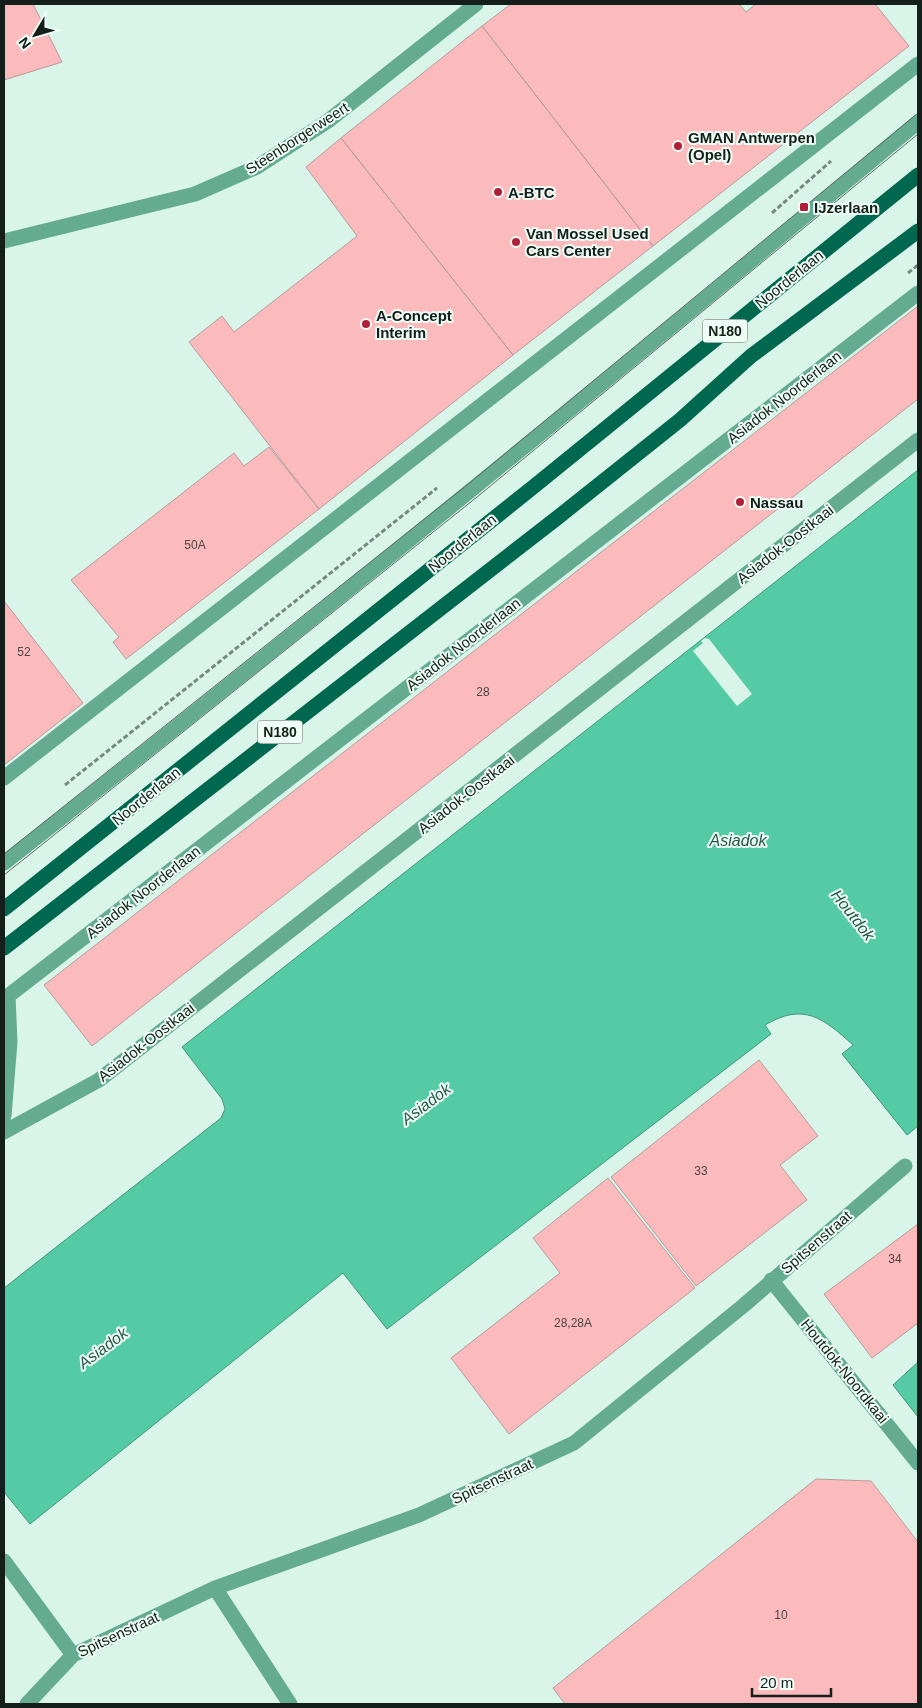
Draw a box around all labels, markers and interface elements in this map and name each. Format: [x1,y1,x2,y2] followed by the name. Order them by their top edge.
[10,10,60,60] north arrow
[15,34,34,52] text: N
[242,98,352,178] street label: Steenborgerweert
[688,129,815,163] place label: GMAN Antwerpen (Opel)
[672,140,684,152] marker: GMAN Antwerpen (Opel)
[508,184,555,201] place label: A-BTC
[492,186,504,198] marker: A-BTC
[814,199,878,216] place label: IJzerlaan
[798,201,810,213] marker: IJzerlaan
[526,225,649,259] place label: Van Mossel Used Cars Center
[510,236,522,248] marker: Van Mossel Used Cars Center
[752,246,826,312] street label: Noorderlaan
[376,307,452,341] place label: A-Concept Interim
[360,318,372,330] marker: A-Concept Interim
[702,320,748,342] road number: N180
[724,347,844,447] street label: Asiadok Noorderlaan
[750,494,803,511] place label: Nassau
[734,496,746,508] marker: Nassau
[733,501,837,587] street label: Asiadok-Oostkaai
[425,510,499,576] street label: Noorderlaan
[184,538,206,552] house number: 50A
[403,594,523,694] street label: Asiadok Noorderlaan
[17,645,31,659] house number: 52
[476,685,490,699] house number: 28
[258,720,302,744] road number: N180
[414,751,518,837] street label: Asiadok-Oostkaai
[109,763,183,829] street label: Noorderlaan
[709,832,767,849] water label: Asiadok
[83,842,203,942] street label: Asiadok Noorderlaan
[828,886,879,945] water label: Houtdok
[94,999,198,1085] street label: Asiadok-Oostkaai
[397,1079,455,1129] water label: Asiadok
[694,1164,708,1178] house number: 33
[777,1206,855,1277] street label: Spitsenstraat
[888,1252,902,1266] house number: 34
[798,1315,892,1427] street label: Houtdok-Noordkaai
[554,1316,592,1330] house number: 28,28A
[74,1323,132,1373] water label: Asiadok
[449,1454,536,1507] street label: Spitsenstraat
[75,1607,162,1660] street label: Spitsenstraat
[774,1608,788,1622] house number: 10
[752,1666,831,1698] scale bar
[760,1674,793,1691] text: 20 m

